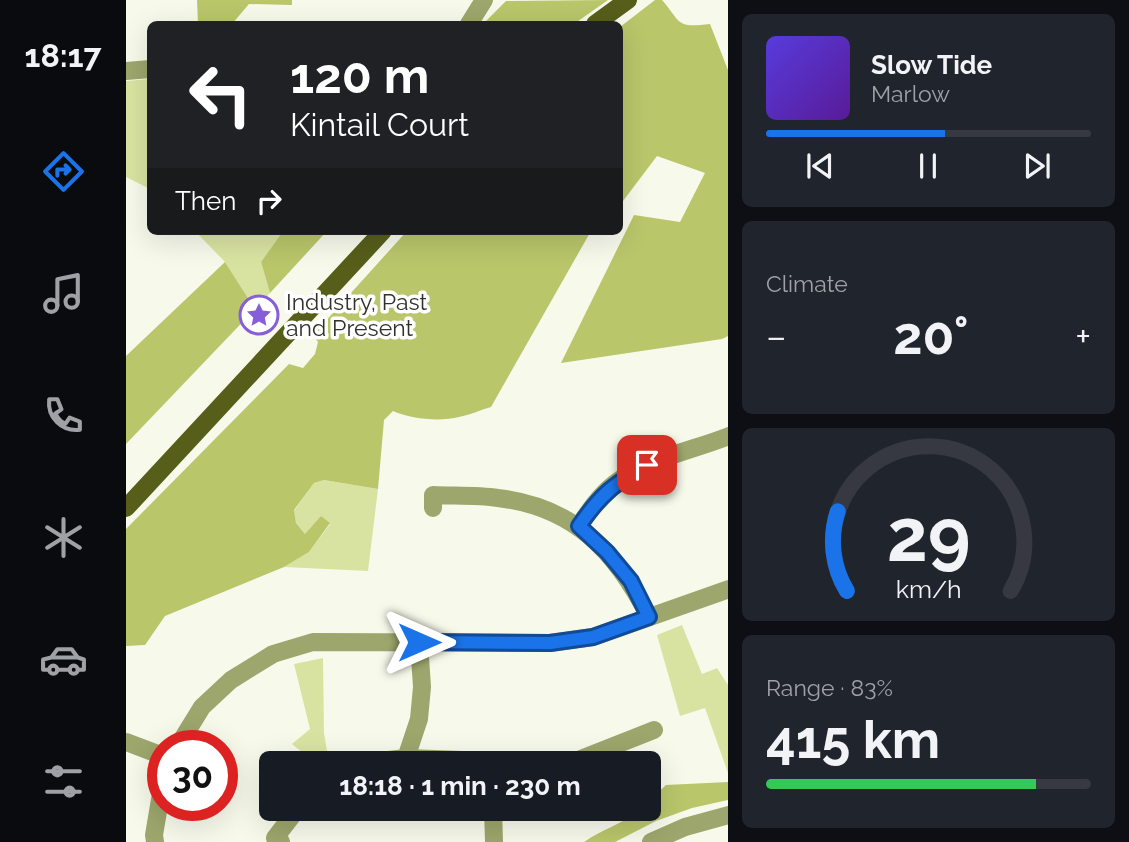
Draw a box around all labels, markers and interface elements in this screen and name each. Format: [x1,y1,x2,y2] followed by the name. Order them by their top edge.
[25,37,101,74] text: 18:17
[290,47,429,104] text: 120 m
[175,49,266,140] icon: left
[871,50,992,80] text: Slow Tide
[871,80,950,107] text: Marlow
[290,106,469,143] text: Kintail Court
[39,147,88,196] icon: directions
[801,147,839,185] icon: previous
[909,147,947,185] icon: pause
[1018,147,1056,185] icon: next
[250,182,288,220] icon: right
[175,186,236,216] text: Then
[39,269,88,318] icon: music
[766,270,848,297] text: Climate
[286,288,428,341] place label: Industry, Past and Present
[238,294,280,336] place icon: Industry, Past and Present
[893,305,969,366] text: 20°
[766,314,786,359] text: −
[1075,314,1091,359] text: +
[39,391,88,440] icon: phone
[617,435,677,495] pin
[628,446,666,484] icon: arrive
[887,493,970,578] text: 29
[39,513,88,562] icon: climate
[896,573,961,603] text: km/h
[382,605,456,679] position arrow
[39,635,88,684] icon: car
[766,674,893,701] text: Range · 83%
[766,709,940,770] text: 415 km
[147,730,238,821] speed limit sign: 30
[39,757,88,806] icon: filters
[339,771,581,801] text: 18:18 · 1 min · 230 m

